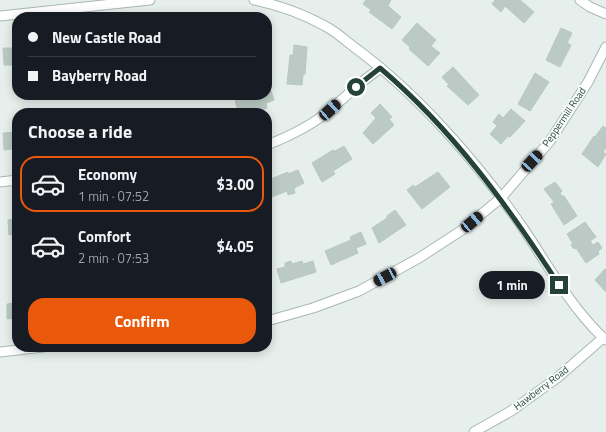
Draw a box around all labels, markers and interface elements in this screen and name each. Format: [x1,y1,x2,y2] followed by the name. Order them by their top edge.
[52,26,161,49] text: New Castle Road
[52,64,147,87] text: Bayberry Road
[347,78,365,96] route start
[538,84,590,150] street label: Peppermill Road
[317,98,343,122] car
[28,118,132,145] text: Choose a ride
[519,148,545,174] car
[78,163,137,186] text: Economy
[30,166,66,202] icon: car
[217,173,254,196] text: $3.00
[78,186,149,206] text: 1 min · 07:52
[459,210,485,234] car
[78,225,131,248] text: Comfort
[30,228,66,264] icon: car
[217,235,254,258] text: $4.05
[78,248,149,268] text: 2 min · 07:53
[372,266,398,288] car
[479,271,545,299] callout: 1 min
[496,275,528,295] text: 1 min
[550,276,568,294] route end
[28,298,256,344] button: Confirm
[510,362,572,414] street label: Hawberry Road

